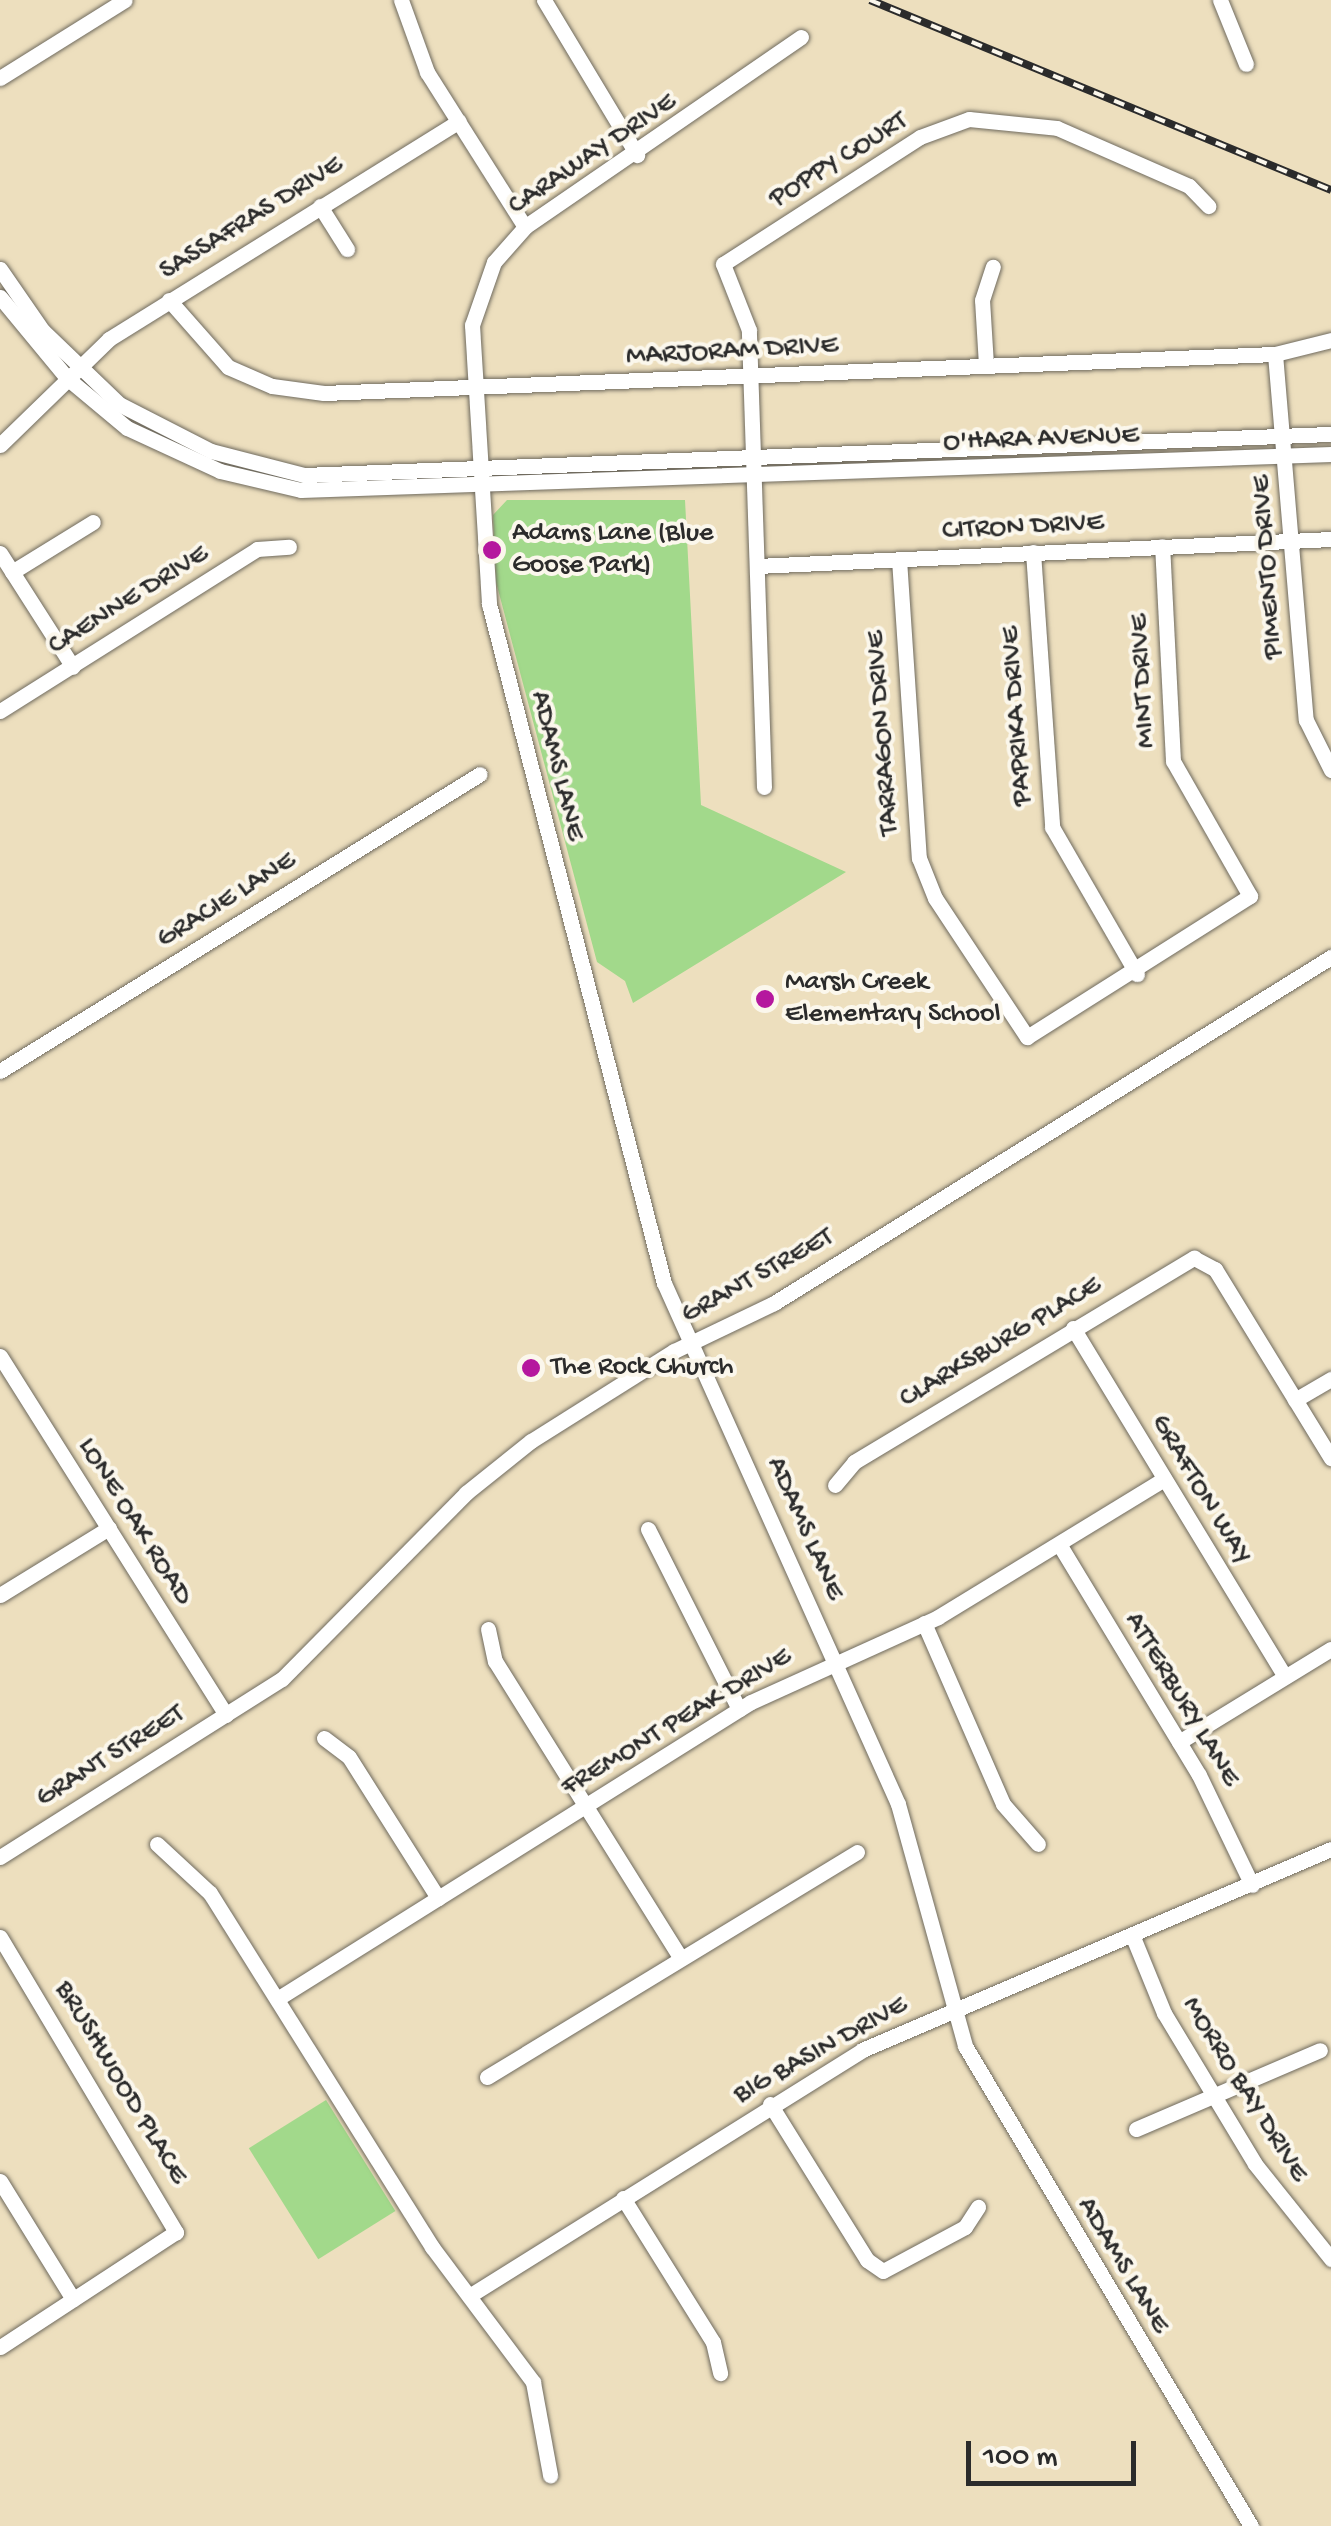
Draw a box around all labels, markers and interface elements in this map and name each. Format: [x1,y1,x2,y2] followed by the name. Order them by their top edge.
[503,86,683,224] street label: CARAWAY DRIVE
[764,105,914,217] street label: POPPY COURT
[154,149,350,289] street label: SASSAFRAS DRIVE
[625,330,839,374] street label: MARJORAM DRIVE
[943,420,1139,460] street label: O'HARA AVENUE
[1246,474,1292,660] street label: PIMENTO DRIVE
[941,507,1105,549] street label: CITRON DRIVE
[512,517,713,583] place label: Adams Lane (Blue Goose Park)
[43,538,215,664] street label: CAENNE DRIVE
[481,539,503,561] marker: Adams Lane (Blue Goose Park)
[1124,613,1164,749] street label: MINT DRIVE
[995,625,1041,807] street label: PAPRIKA DRIVE
[860,629,908,837] street label: TARRAGON DRIVE
[521,688,591,844] street label: ADAMS LANE
[151,845,303,957] street label: GRACIE LANE
[785,966,1001,1032] place label: Marsh Creek Elementary School
[754,988,776,1010] marker: Marsh Creek Elementary School
[676,1221,840,1333] street label: GRANT STREET
[894,1270,1108,1416] street label: CLARKSBURG PLACE
[551,1351,734,1385] place label: The Rock Church
[520,1357,542,1379] marker: The Rock Church
[1142,1409,1258,1571] street label: GRAFTON WAY
[69,1432,199,1612] street label: LONE OAK ROAD
[758,1452,850,1606] street label: ADAMS LANE
[1116,1607,1246,1793] street label: ATTERBURY LANE
[556,1641,798,1805] street label: FREMONT PEAK DRIVE
[31,1698,191,1816] street label: GRANT STREET
[46,1975,194,2191] street label: BRUSHWOOD PLACE
[728,1989,914,2113] street label: BIG BASIN DRIVE
[1174,1991,1314,2189] street label: MORRO BAY DRIVE
[1068,2192,1176,2340] street label: ADAMS LANE
[971,2421,1141,2483] scale bar
[983,2441,1058,2476] text: 100 m

